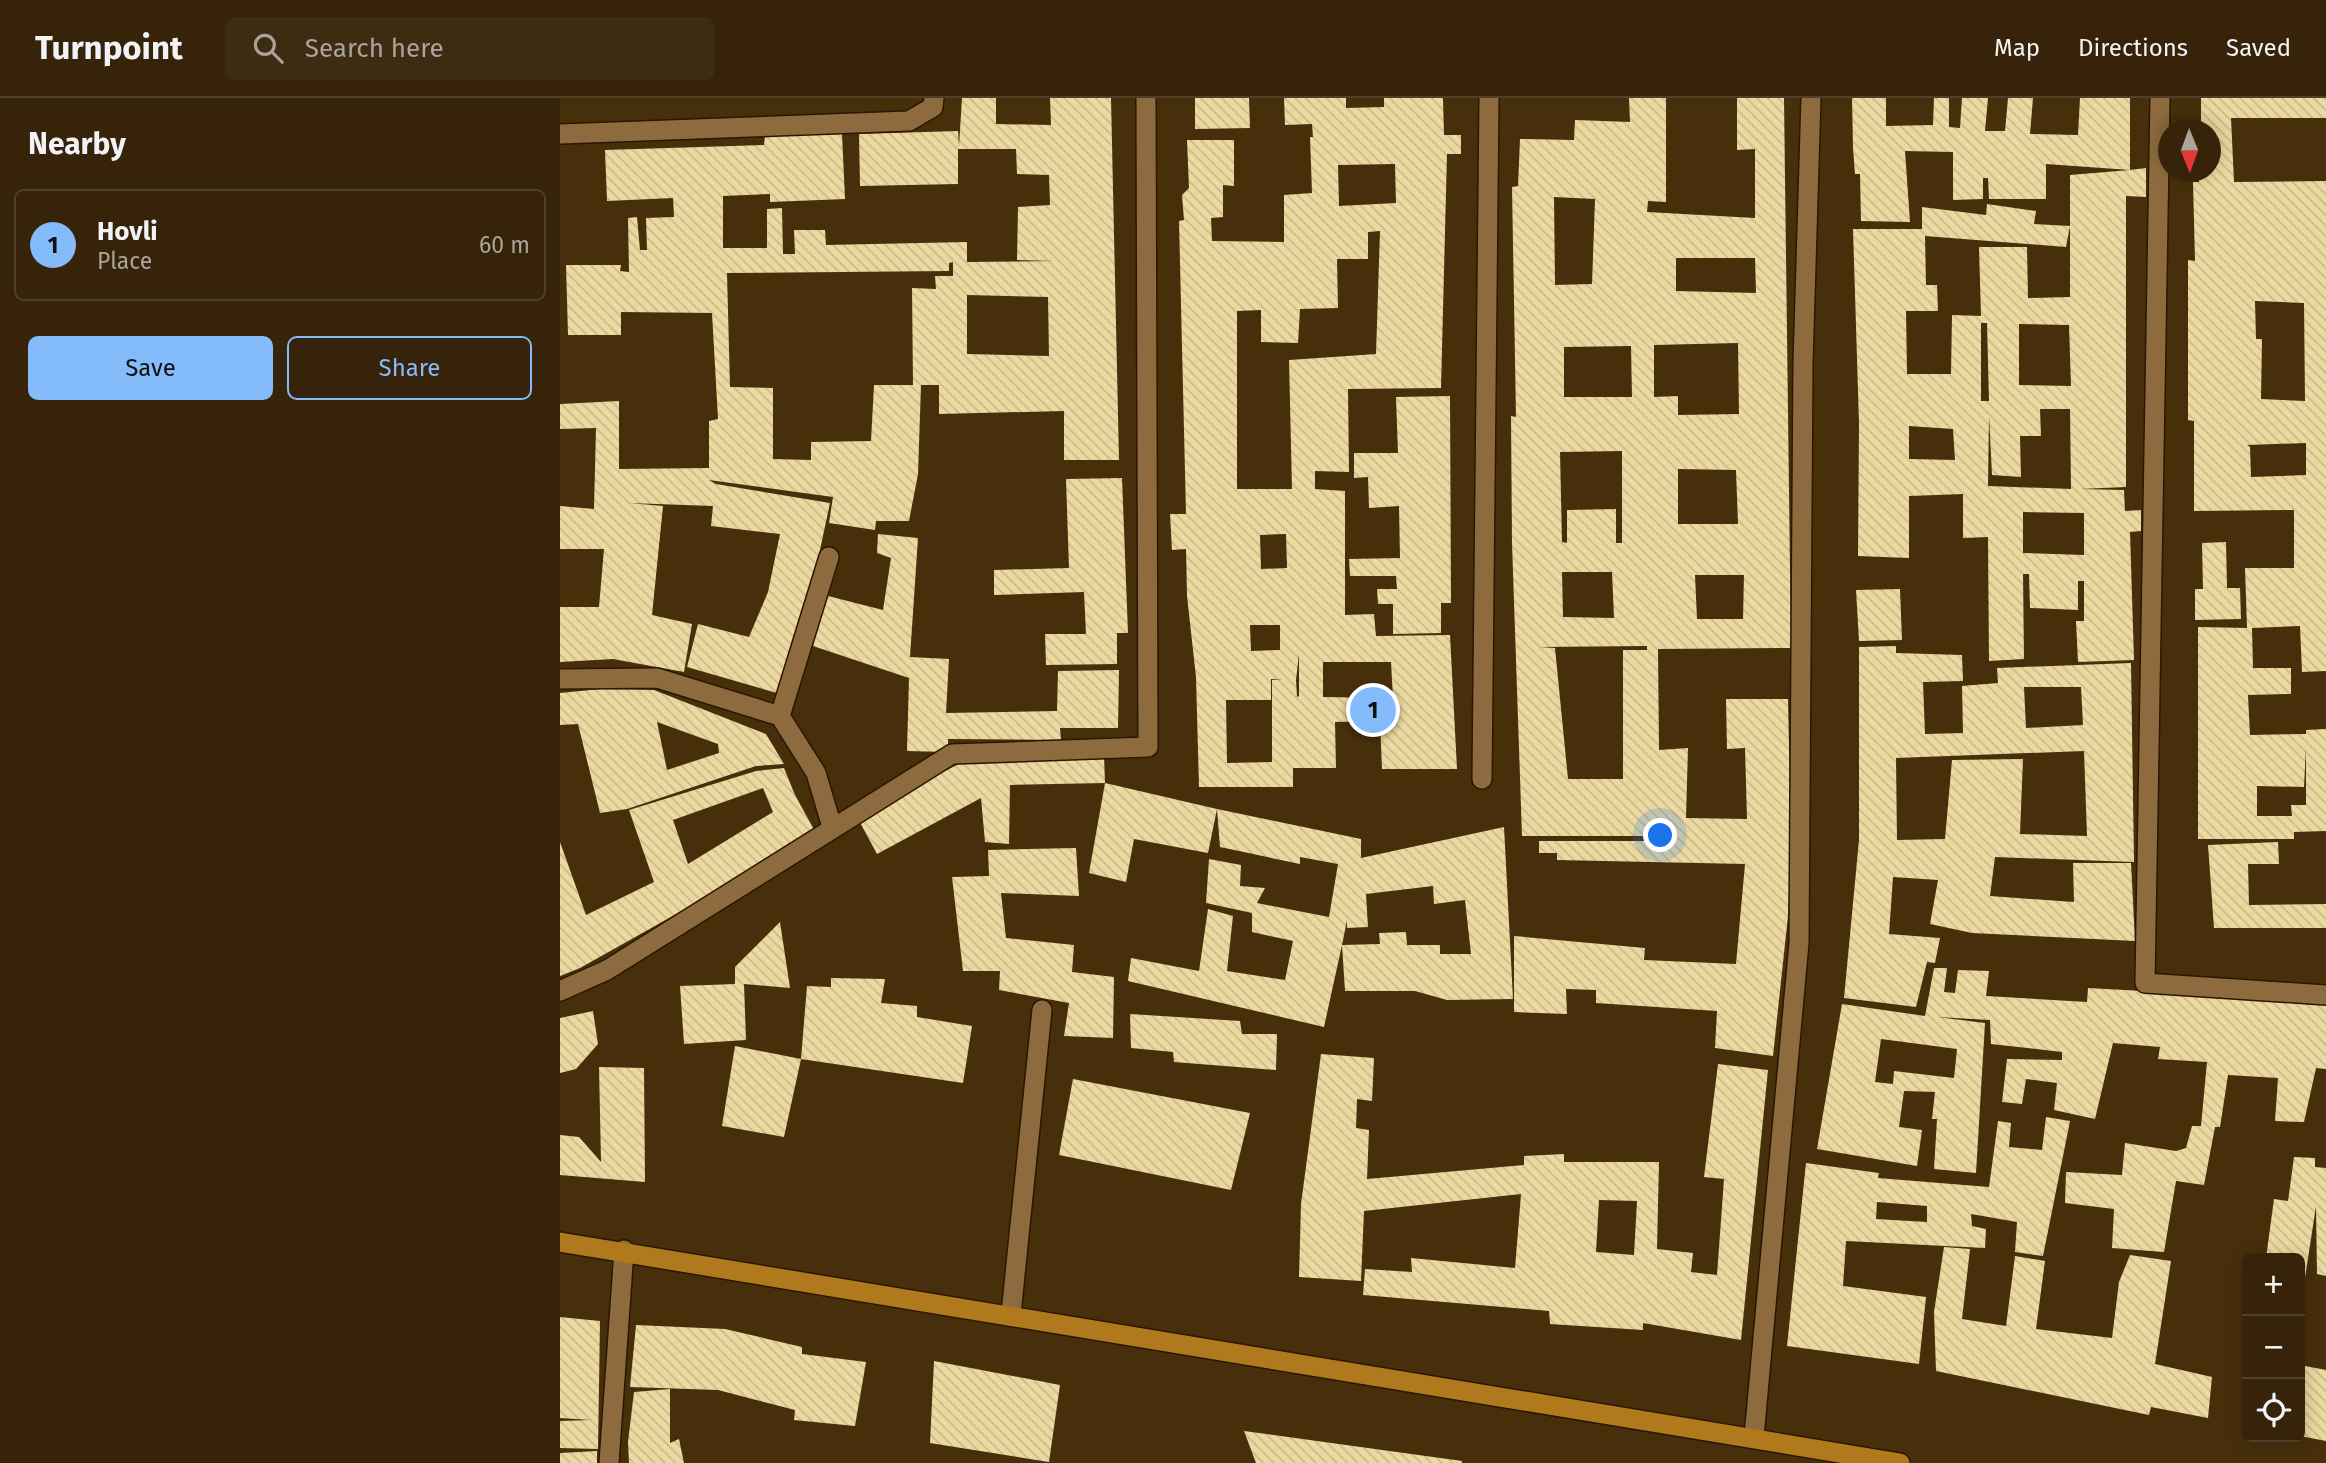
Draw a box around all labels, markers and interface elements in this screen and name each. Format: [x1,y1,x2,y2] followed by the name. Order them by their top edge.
[225,17,715,80] search box
[35,28,183,68] text: Turnpoint
[249,29,287,67] icon: search
[305,33,444,64] text: Search here
[1994,34,2040,62] text: Map
[2078,34,2188,62] text: Directions
[2226,34,2291,62] text: Saved
[2158,119,2221,182] north arrow
[28,126,126,162] text: Nearby
[97,216,158,247] text: Hovli
[48,231,58,259] text: 1
[479,231,530,259] text: 60 m
[97,247,152,275] text: Place
[28,336,273,400] button: Save
[287,336,532,400] button: Share
[1350,684,1396,736] pin: 1
[1643,818,1677,852] your location
[2242,1253,2305,1442] map controls
[2242,1253,2305,1316] button: +
[2242,1316,2305,1379] button: −
[2242,1379,2305,1442] button: locate

